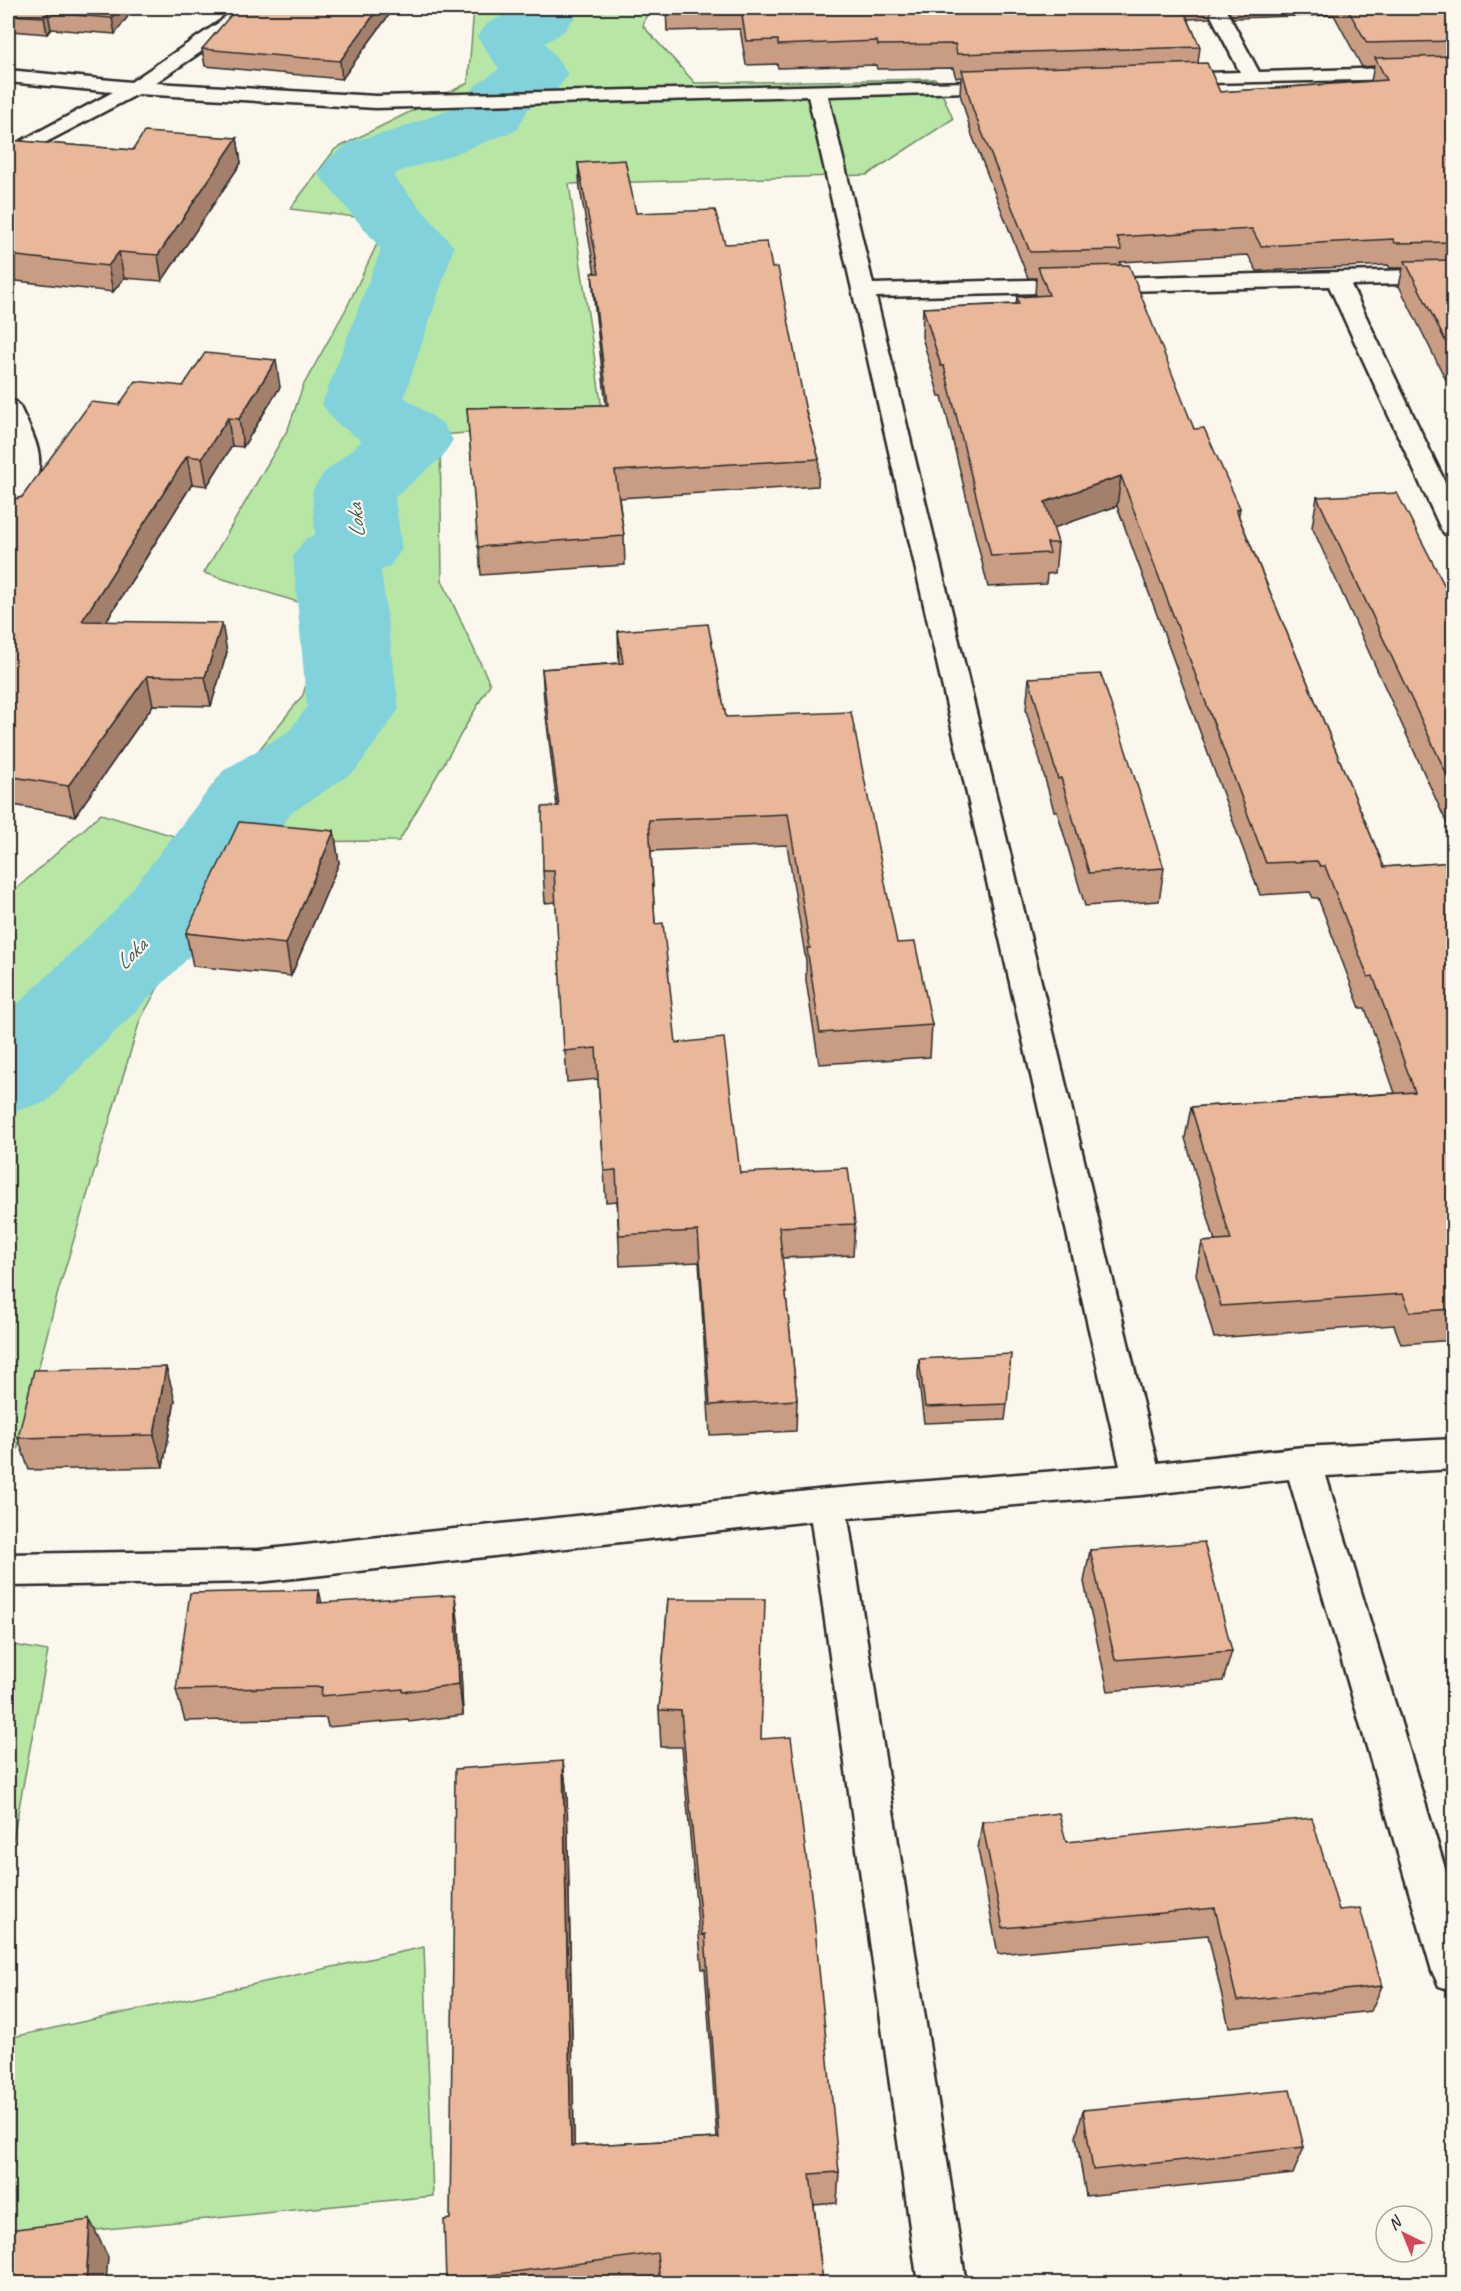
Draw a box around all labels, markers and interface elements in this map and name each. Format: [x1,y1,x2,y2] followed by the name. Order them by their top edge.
[340,501,371,539] water label: Loka
[109,931,155,976] water label: Loka
[1374,2204,1434,2264] north arrow
[1384,2211,1407,2234] text: N

